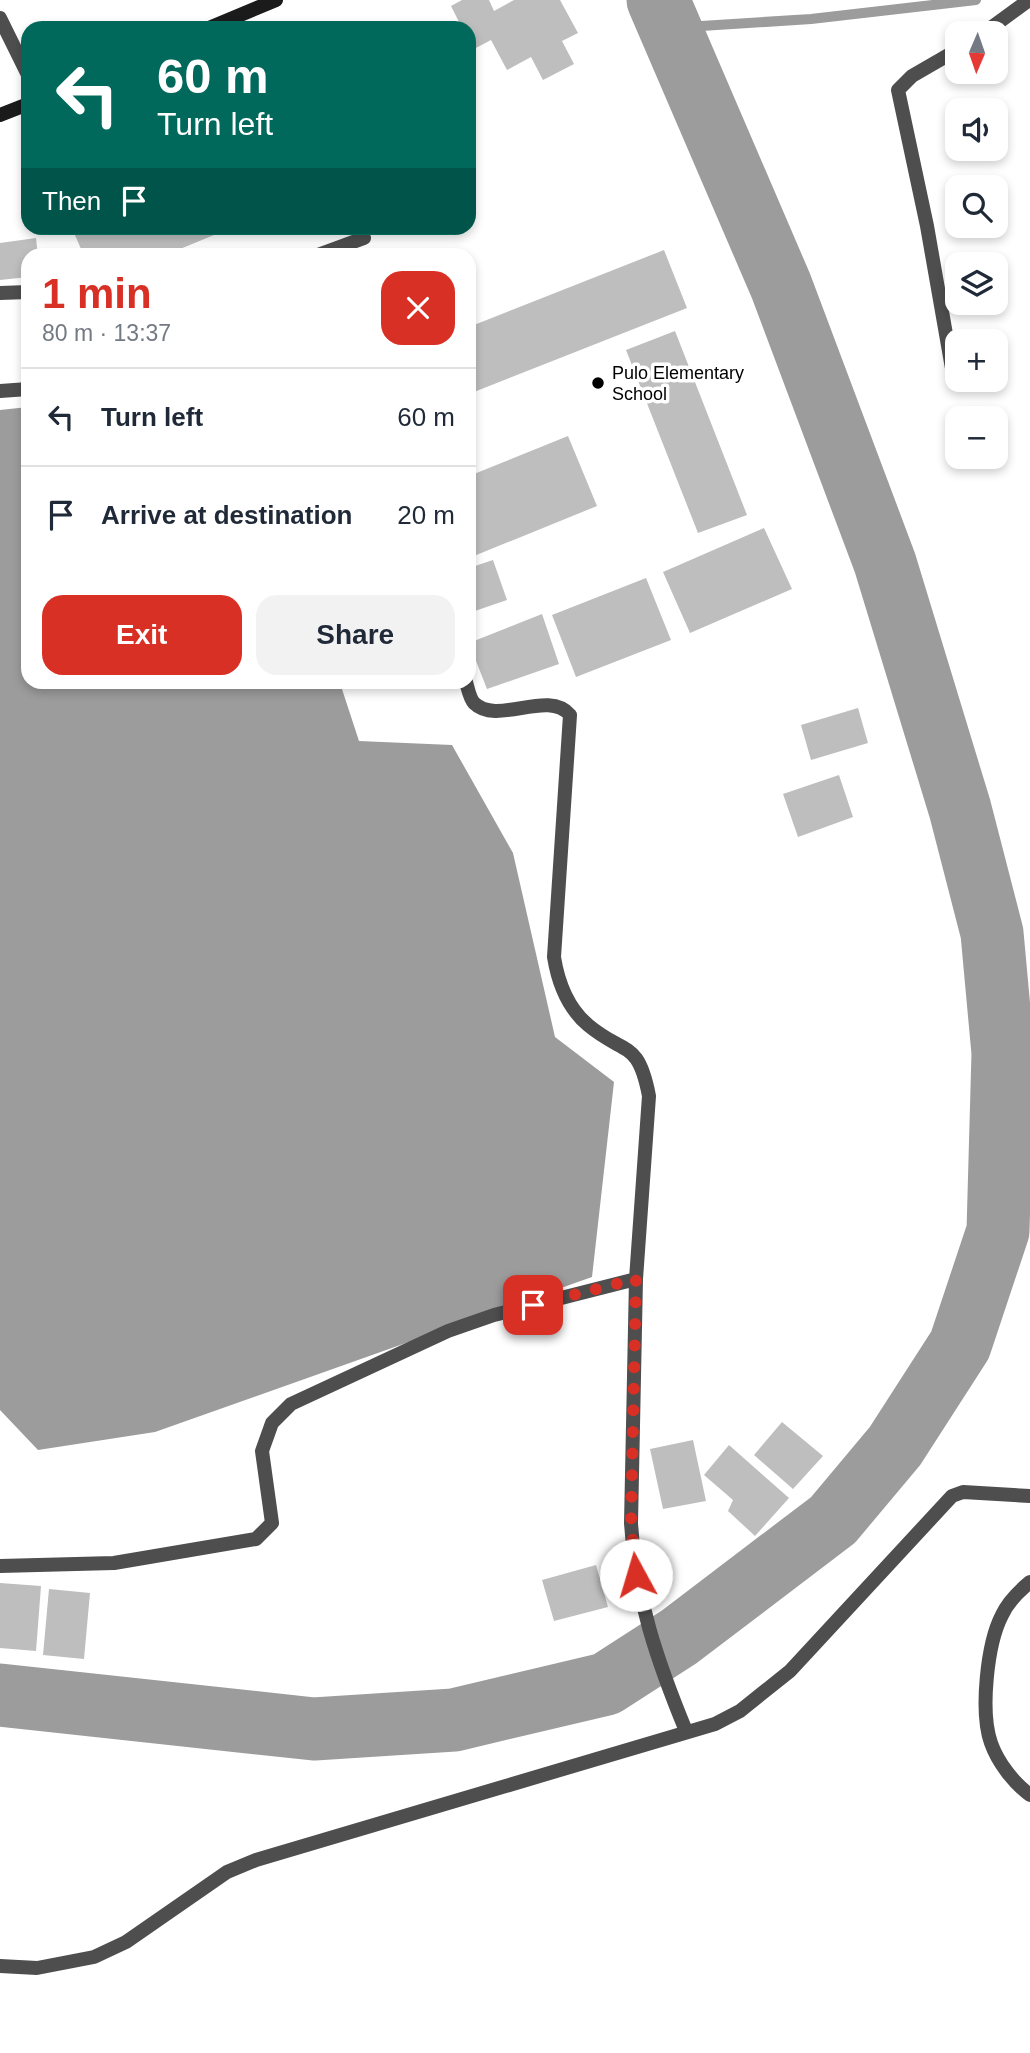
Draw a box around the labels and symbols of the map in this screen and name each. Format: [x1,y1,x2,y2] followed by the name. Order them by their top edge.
[945,21,1008,84] north arrow
[612,363,744,404] place label: Pulo Elementary School
[590,375,606,391] marker: Pulo Elementary School
[503,1275,563,1335] pin
[599,1538,673,1612] position arrow

